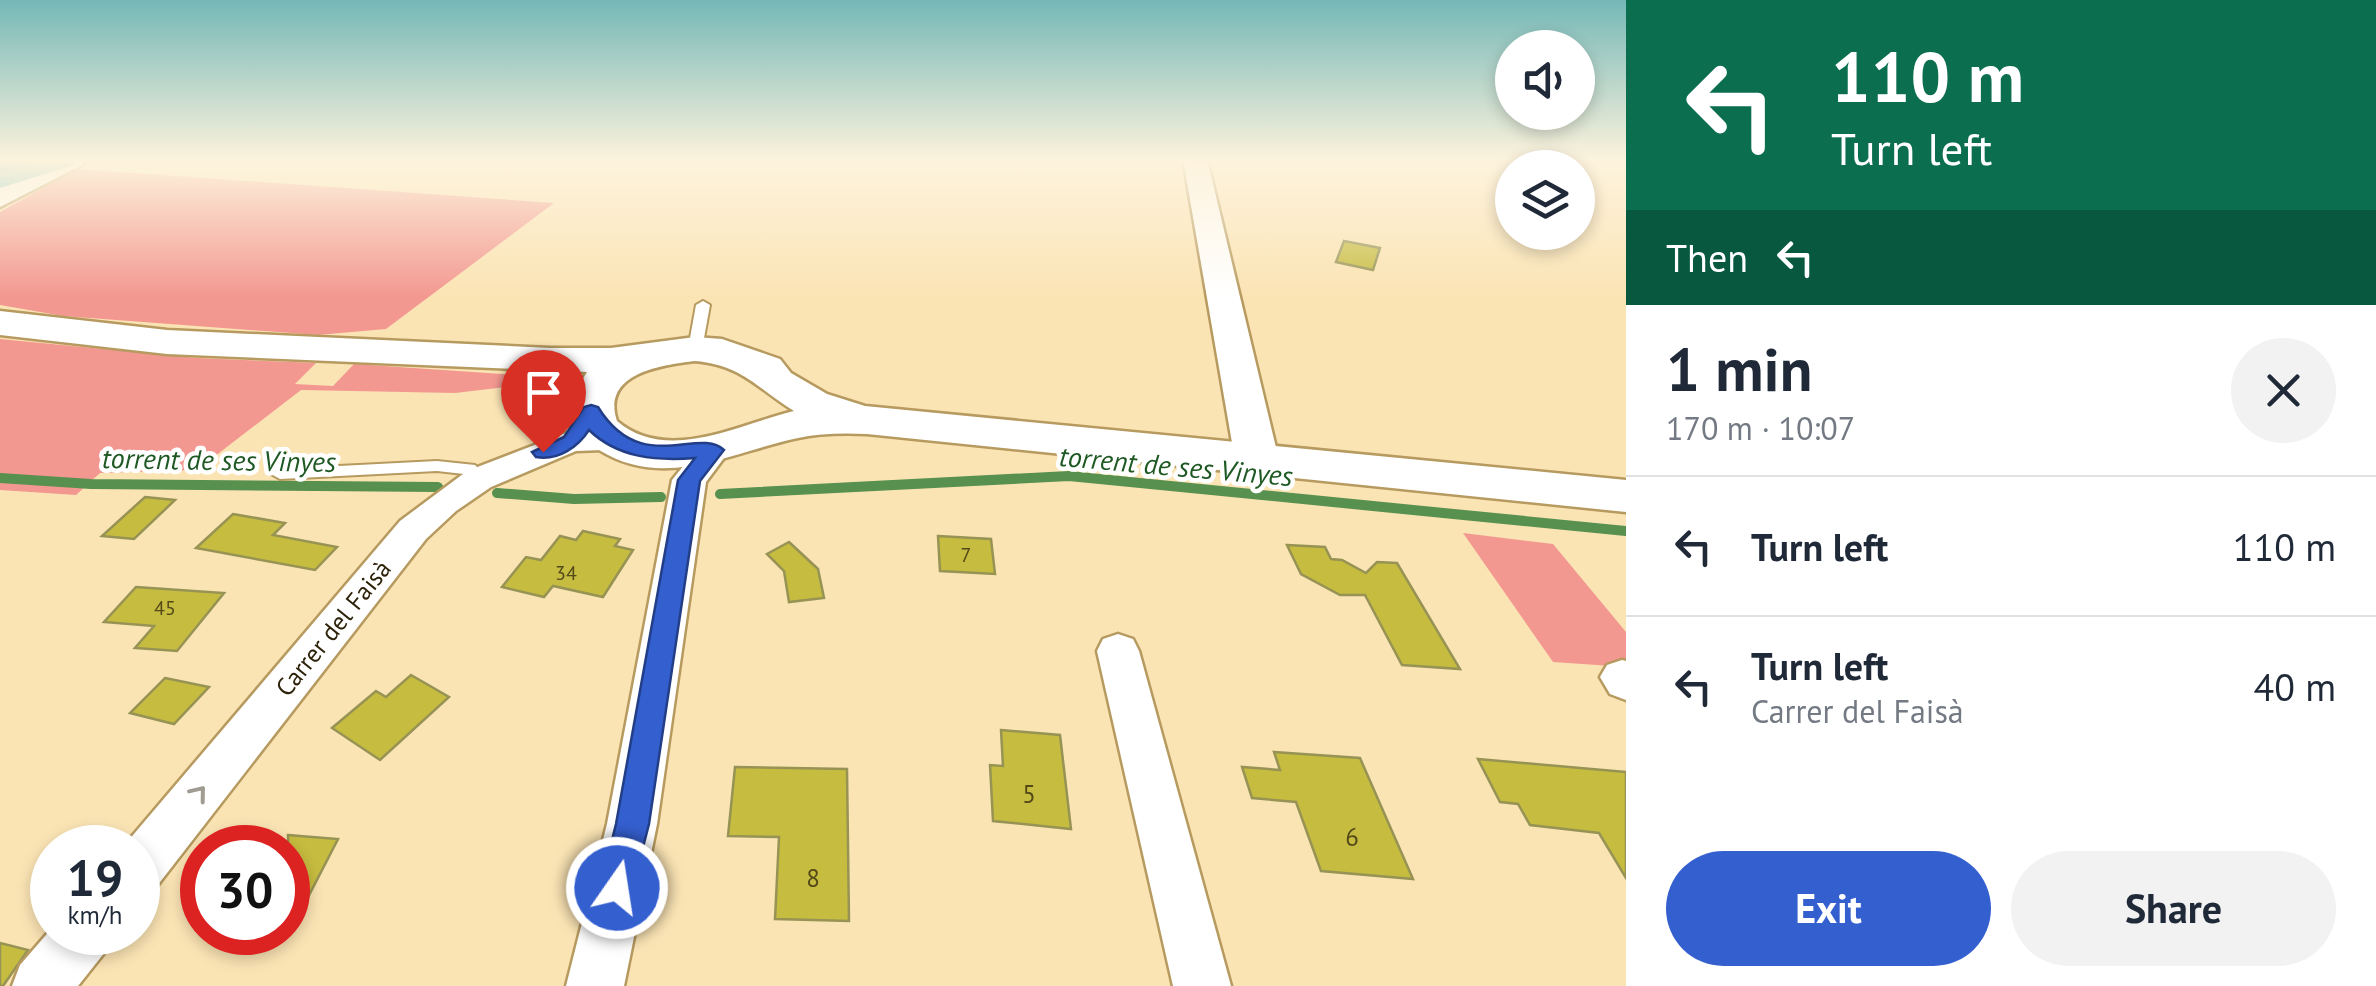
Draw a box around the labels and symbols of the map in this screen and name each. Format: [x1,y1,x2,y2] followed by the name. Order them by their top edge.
[501,350,586,453] pin
[1058,437,1294,494] water label: torrent de ses Vinyes
[102,439,336,480] water label: torrent de ses Vinyes
[961,542,971,568] house number: 7
[268,553,398,703] street label: Carrer del Faisà
[555,560,577,586] house number: 34
[154,595,176,621] house number: 45
[1022,778,1036,810] house number: 5
[187,786,205,804] one-way arrow
[1345,821,1359,853] house number: 6
[180,825,310,955] speed limit sign: 30
[565,836,669,940] position arrow
[806,862,820,894] house number: 8

